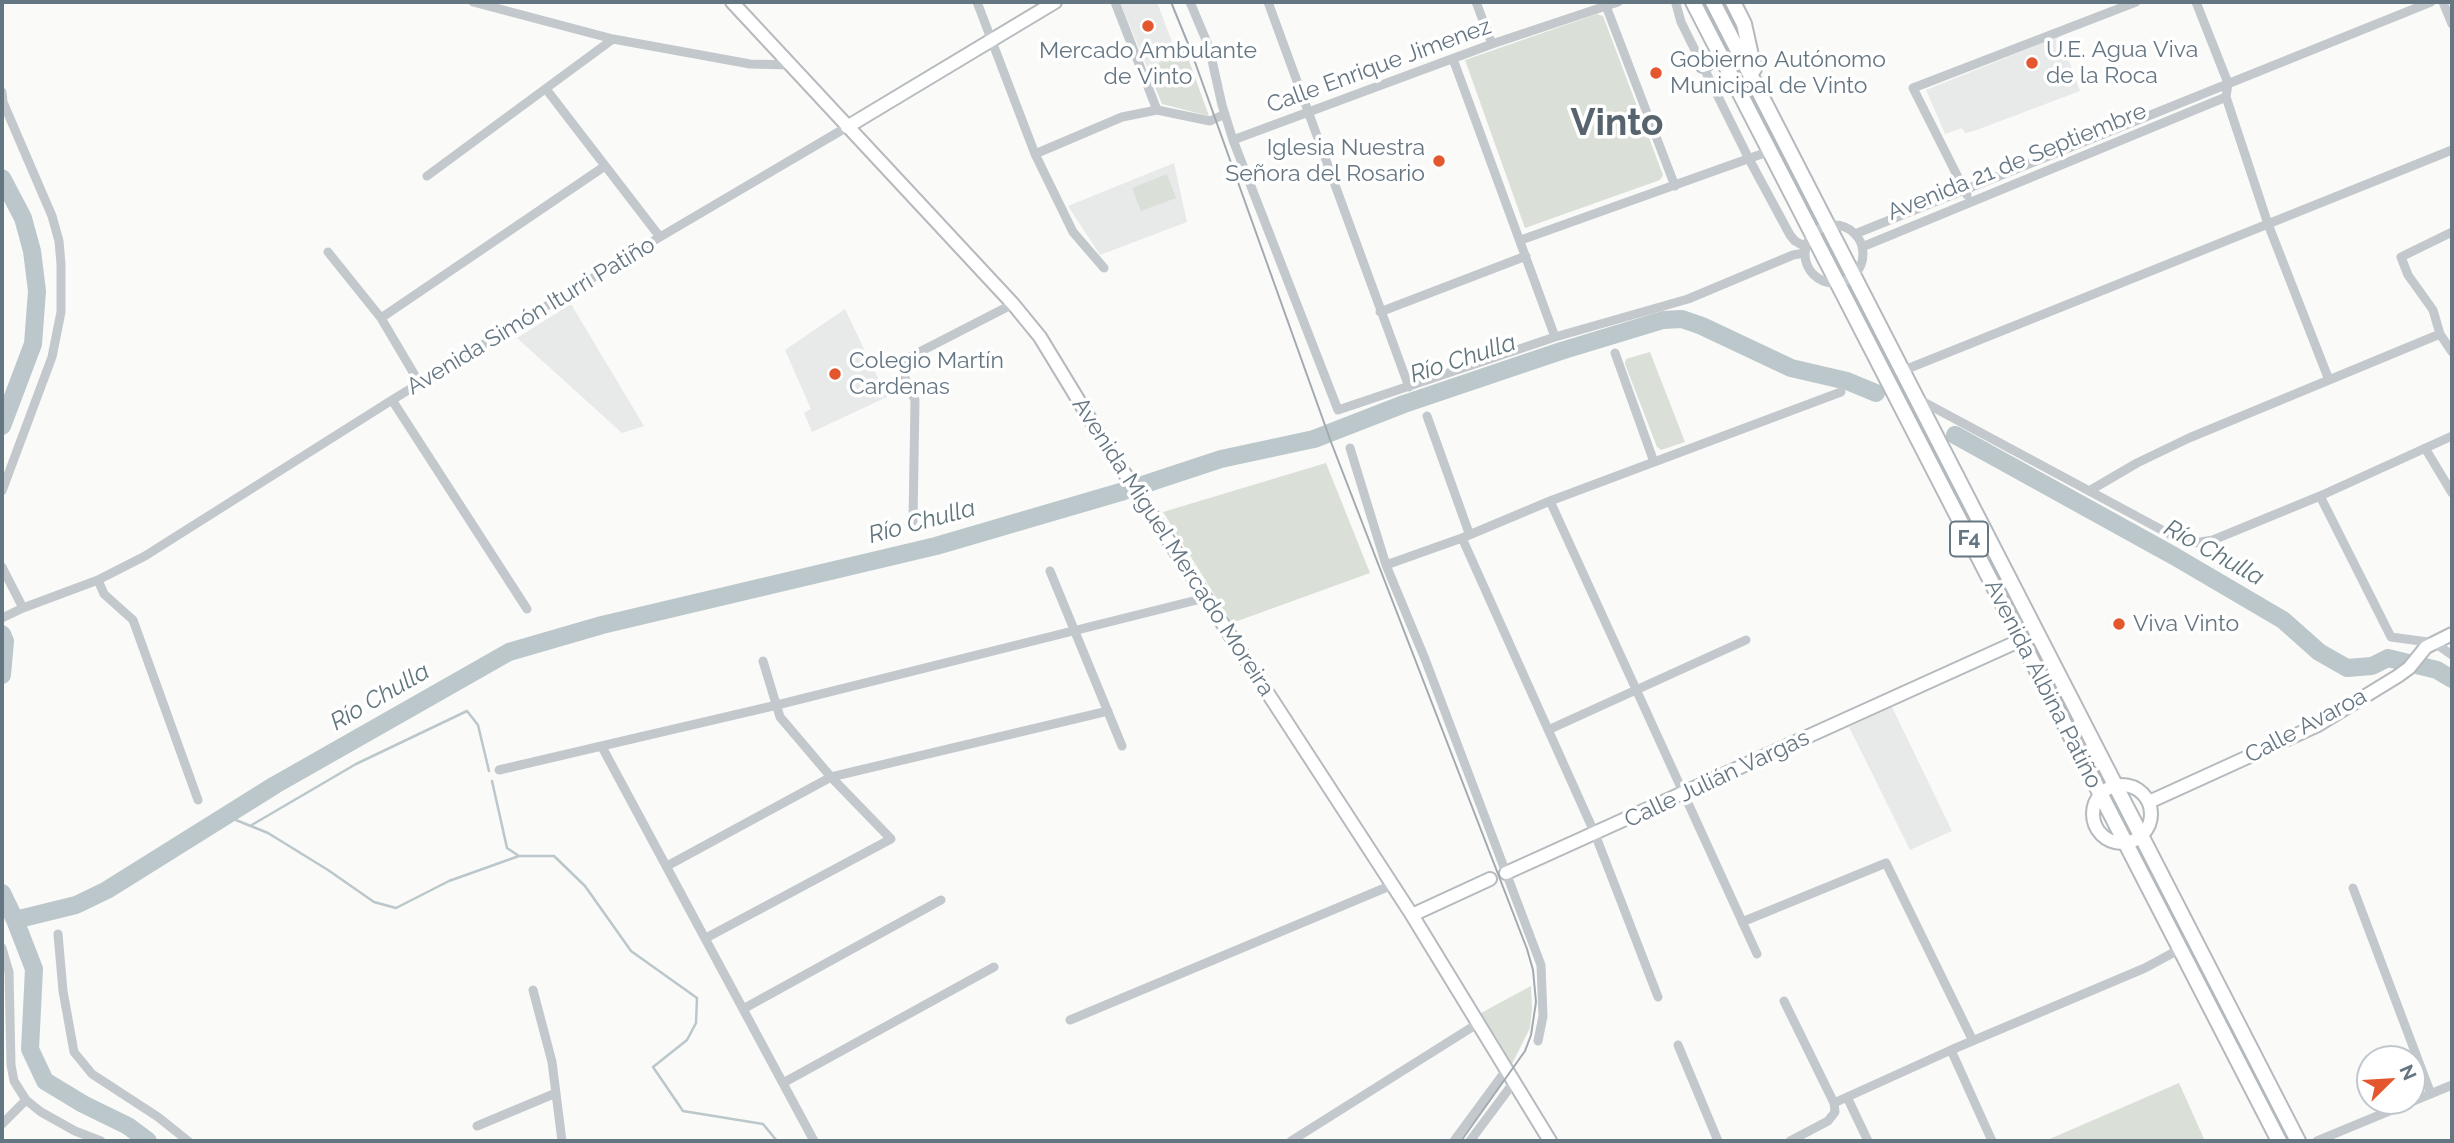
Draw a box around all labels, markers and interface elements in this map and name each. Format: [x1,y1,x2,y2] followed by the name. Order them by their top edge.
[1263,13,1495,119] street label: Calle Enrique Jimenez
[1140,18,1156,34] marker: Mercado Ambulante de Vinto
[2046,36,2198,90] place label: U.E. Agua Viva de la Roca
[1039,37,1257,91] place label: Mercado Ambulante de Vinto
[1670,46,1886,100] place label: Gobierno Autónomo Municipal de Vinto
[2024,55,2040,71] marker: U.E. Agua Viva de la Roca
[1648,65,1664,81] marker: Gobierno Autónomo Municipal de Vinto
[1883,97,2151,227] street label: Avenida 21 de Septiembre
[1570,102,1664,146] district label: Vinto
[1225,134,1425,188] place label: Iglesia Nuestra Señora del Rosario
[1431,153,1447,169] marker: Iglesia Nuestra Señora del Rosario
[402,231,660,401] street label: Avenida Simón Iturri Patiño
[1406,328,1520,390] water label: Río Chulla
[849,347,1004,401] place label: Colegio Martín Cardenas
[827,366,843,382] marker: Colegio Martín Cardenas
[1066,392,1280,702] street label: Avenida Miguel Mercado Moreira
[865,494,979,550] water label: Río Chulla
[2159,514,2269,592] water label: Río Chulla
[1950,522,1988,556] road number: F4
[1978,575,2108,793] street label: Avenida Albina Patiño
[2133,610,2239,638] place label: Viva Vinto
[2111,616,2127,632] marker: Viva Vinto
[325,657,435,737] water label: Río Chulla
[2241,683,2371,769] street label: Calle Avaroa
[1620,724,1814,834] street label: Calle Julián Vargas
[2356,1045,2426,1115] north arrow
[2395,1061,2421,1083] text: N

